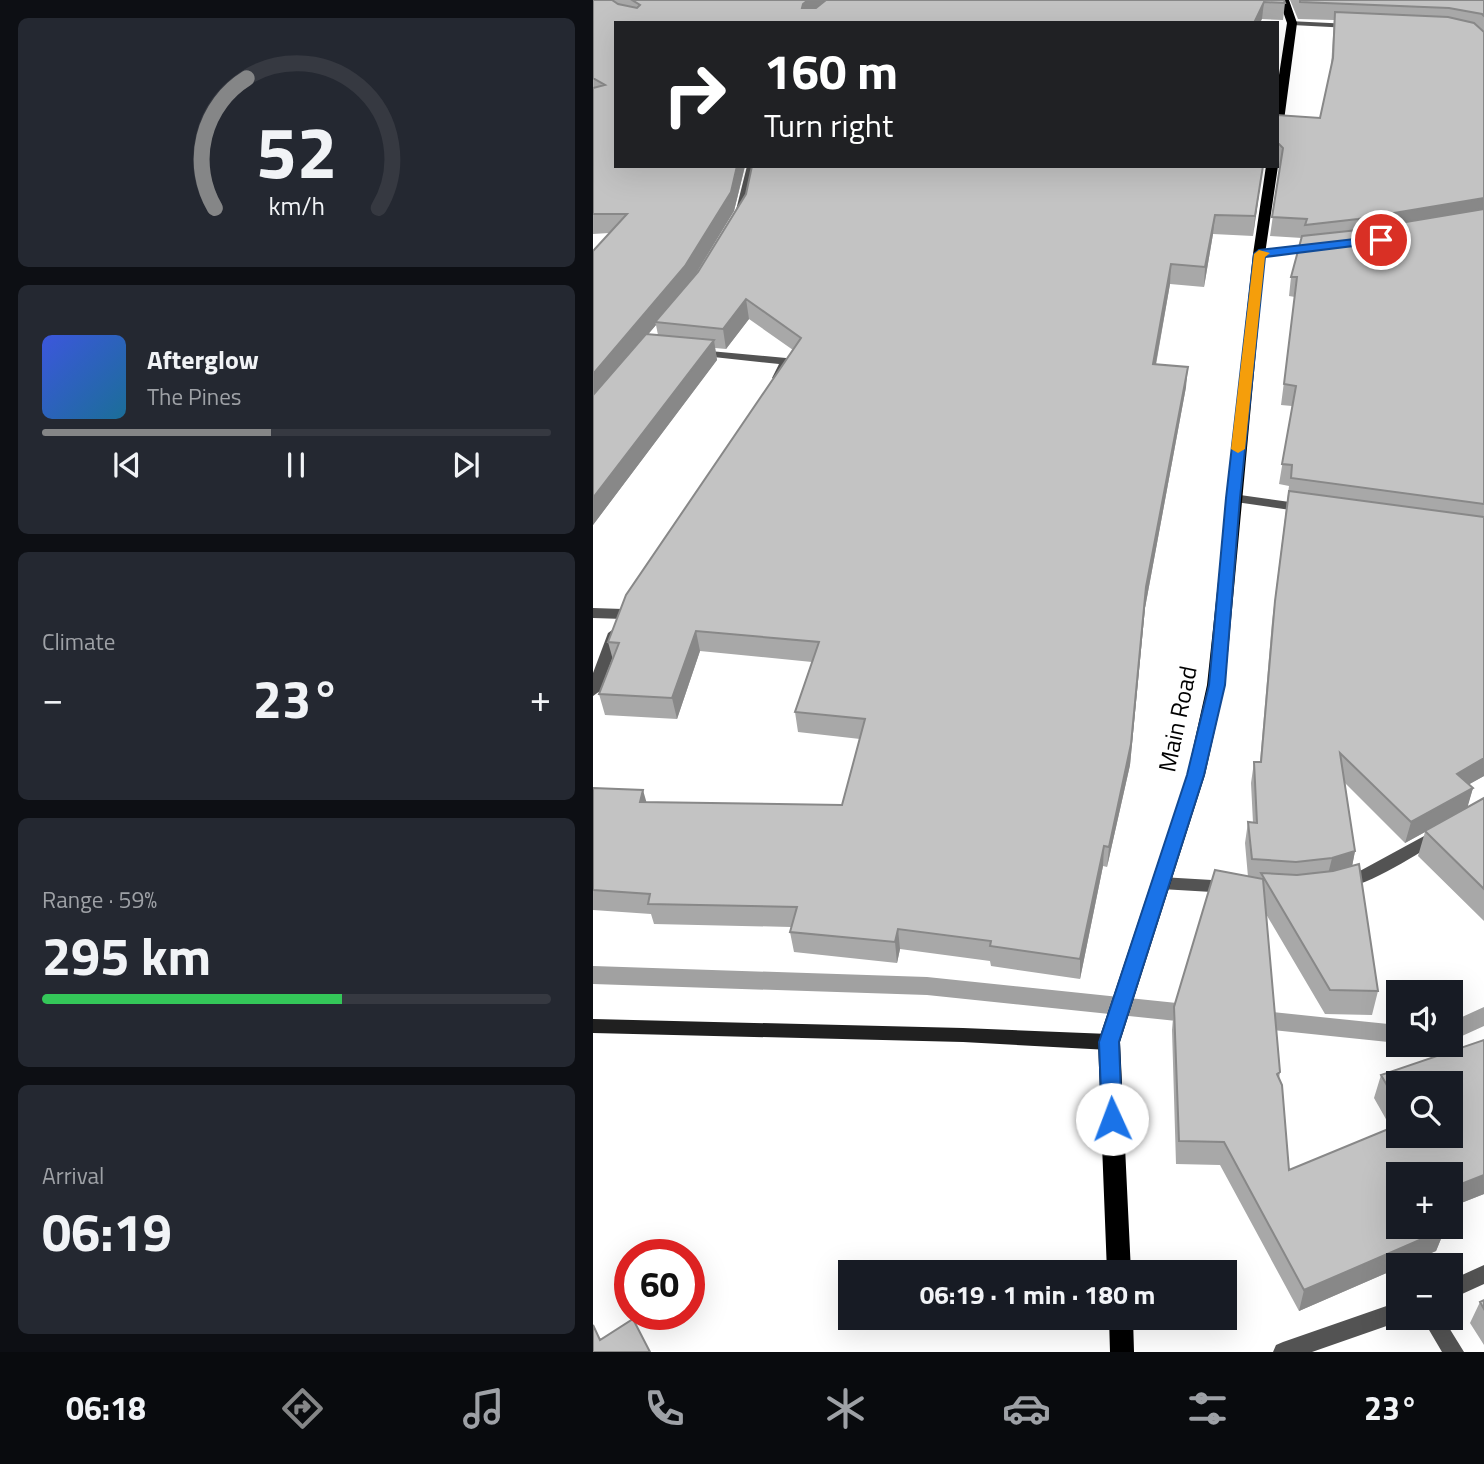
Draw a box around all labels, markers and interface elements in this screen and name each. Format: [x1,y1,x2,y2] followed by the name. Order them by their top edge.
[764,33,898,108] text: 160 m
[649,49,740,140] icon: right
[256,97,337,207] text: 52
[764,101,893,149] text: Turn right
[268,187,325,225] text: km/h
[1351,210,1411,270] pin
[1362,221,1400,259] icon: arrive
[147,340,259,379] text: Afterglow
[147,379,241,414] text: The Pines
[108,446,146,484] icon: previous
[277,446,315,484] icon: pause
[447,446,485,484] icon: next
[42,624,115,659] text: Climate
[253,659,340,738] text: 23°
[1148,662,1206,775] street label: Main Road
[42,669,63,727] text: −
[530,669,551,727] text: +
[42,882,157,917] text: Range · 59%
[42,916,211,995] text: 295 km
[1386,980,1463,1330] map controls
[1386,980,1463,1057] button: sound
[1386,1071,1463,1148] button: search
[1075,1082,1149,1156] position arrow
[42,1158,104,1193] text: Arrival
[1386,1162,1463,1239] button: +
[42,1192,172,1271] text: 06:19
[614,1239,705,1330] speed limit sign: 60
[1386,1253,1463,1330] button: −
[920,1275,1155,1314] text: 06:19 · 1 min · 180 m
[66,1384,146,1432] text: 06:18
[278,1384,327,1433] icon: directions
[459,1384,508,1433] icon: music
[640,1384,689,1433] icon: phone
[821,1384,870,1433] icon: climate
[1002,1384,1051,1433] icon: car
[1183,1384,1232,1433] icon: filters
[1364,1384,1418,1432] text: 23°

